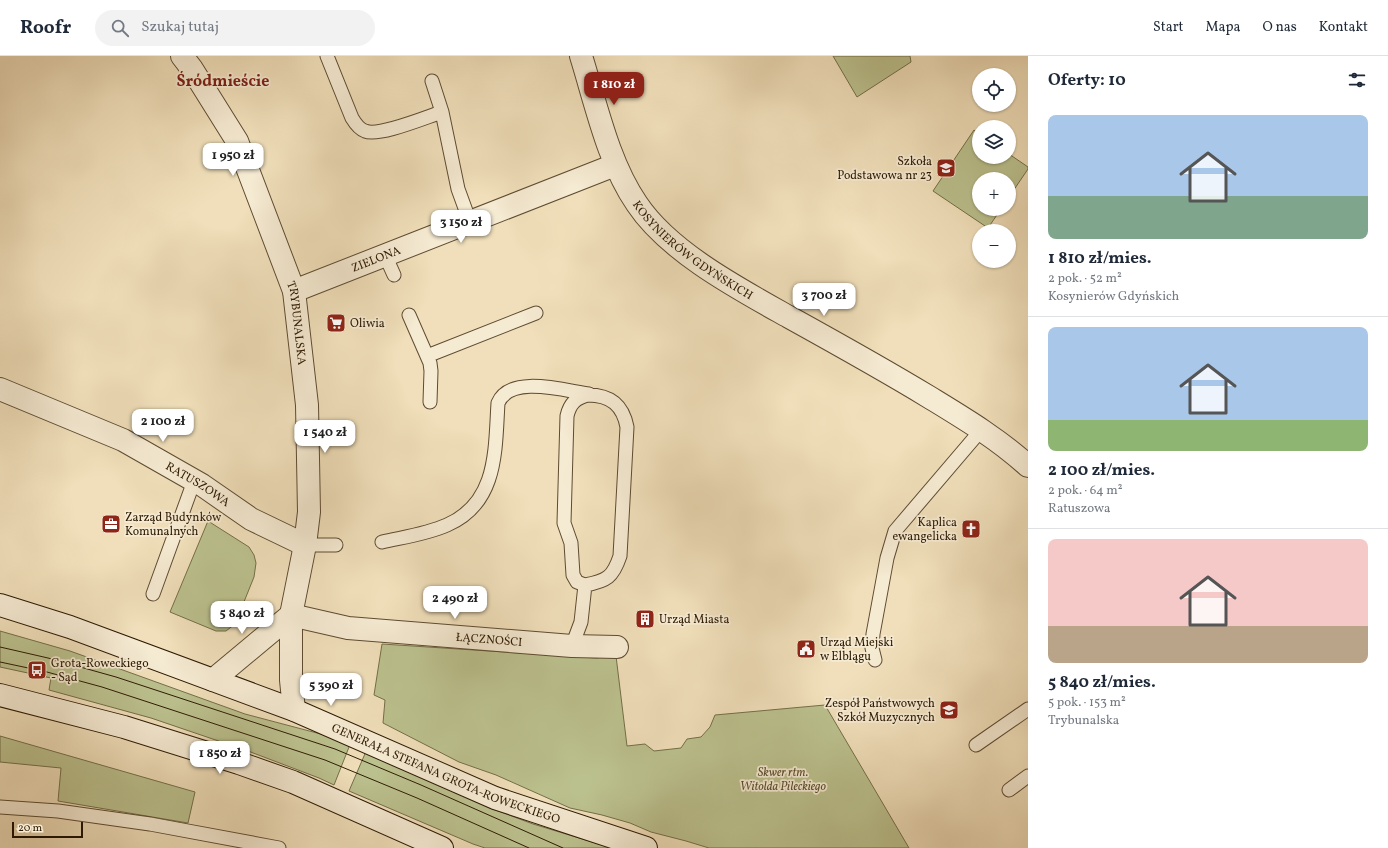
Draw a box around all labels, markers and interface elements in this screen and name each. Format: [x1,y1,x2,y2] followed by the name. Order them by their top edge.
[95,10,375,46] search box
[20,15,71,41] text: Roofr
[109,17,131,39] icon: search
[141,17,219,38] text: Szukaj tutaj
[1153,18,1183,37] text: Start
[1205,18,1240,37] text: Mapa
[1262,18,1297,37] text: O nas
[1319,18,1368,37] text: Kontakt
[972,68,1016,268] map controls
[972,68,1016,112] button: locate
[1048,69,1126,92] text: Oferty: 10
[1346,69,1368,91] icon: filters
[177,71,269,93] district label: Śródmieście
[573,72,655,106] pin: 1 810 zł
[593,76,635,94] text: 1 810 zł
[972,120,1016,164] button: layers
[1172,141,1244,213] icon: home
[192,143,274,177] pin: 1 950 zł
[212,147,254,165] text: 1 950 zł
[837,154,932,184] place label: Szkoła Podstawowa nr 23
[935,157,957,179] school or university icon: Szkoła Podstawowa nr 23
[972,172,1016,216] button: +
[628,198,756,304] street label: KOSYNIERÓW GDYŃSKICH
[420,210,502,244] pin: 3 150 zł
[440,214,482,232] text: 3 150 zł
[972,224,1016,268] button: −
[349,243,404,277] street label: ZIELONA
[1048,247,1152,270] text: 1 810 zł/mies.
[1048,270,1122,288] text: 2 pok. · 52 m²
[282,279,309,367] street label: TRYBUNALSKA
[783,283,865,317] pin: 3 700 zł
[802,287,846,305] text: 3 700 zł
[1048,288,1179,306] text: Kosynierów Gdyńskich
[325,312,347,334] supermarket icon: Oliwia
[350,316,385,332] place label: Oliwia
[1172,353,1244,425] icon: home
[122,409,204,443] pin: 2 100 zł
[141,413,185,431] text: 2 100 zł
[284,420,366,454] pin: 1 540 zł
[303,424,347,442] text: 1 540 zł
[162,459,233,511] street label: RATUSZOWA
[1048,459,1155,482] text: 2 100 zł/mies.
[1048,482,1123,500] text: 2 pok. · 64 m²
[1048,500,1110,518] text: Ratuszowa
[125,510,222,540] place label: Zarząd Budynków Komunalnych
[100,513,122,535] office icon: Zarząd Budynków Komunalnych
[892,515,957,545] place label: Kaplica ewangelicka
[960,518,982,540] church icon: Kaplica ewangelicka
[1172,565,1244,637] icon: home
[414,586,496,620] pin: 2 490 zł
[432,590,478,608] text: 2 490 zł
[201,601,283,635] pin: 5 840 zł
[220,605,264,623] text: 5 840 zł
[634,608,656,630] building icon: Urząd Miasta
[659,612,729,628] place label: Urząd Miasta
[455,630,523,651] street label: ŁĄCZNOŚCI
[820,635,894,665] place label: Urząd Miejski w Elblągu
[795,638,817,660] public building icon: Urząd Miejski w Elblągu
[51,656,149,686] place label: Grota-Roweckiego - Sąd
[26,659,48,681] bus stop icon: Grota-Roweckiego - Sąd
[1048,671,1156,694] text: 5 840 zł/mies.
[290,673,372,707] pin: 5 390 zł
[309,677,353,695] text: 5 390 zł
[1048,694,1126,712] text: 5 pok. · 153 m²
[825,696,935,726] place label: Zespół Państwowych Szkół Muzycznych
[938,699,960,721] school or university icon: Zespół Państwowych Szkół Muzycznych
[1048,712,1119,730] text: Trybunalska
[329,720,562,828] street label: GENERAŁA STEFANA GROTA-ROWECKIEGO
[179,741,261,775] pin: 1 850 zł
[199,745,241,763] text: 1 850 zł
[740,765,826,795] park label: Skwer rtm. Witolda Pileckiego
[12,820,83,839] scale bar
[18,821,42,836] text: 20 m

